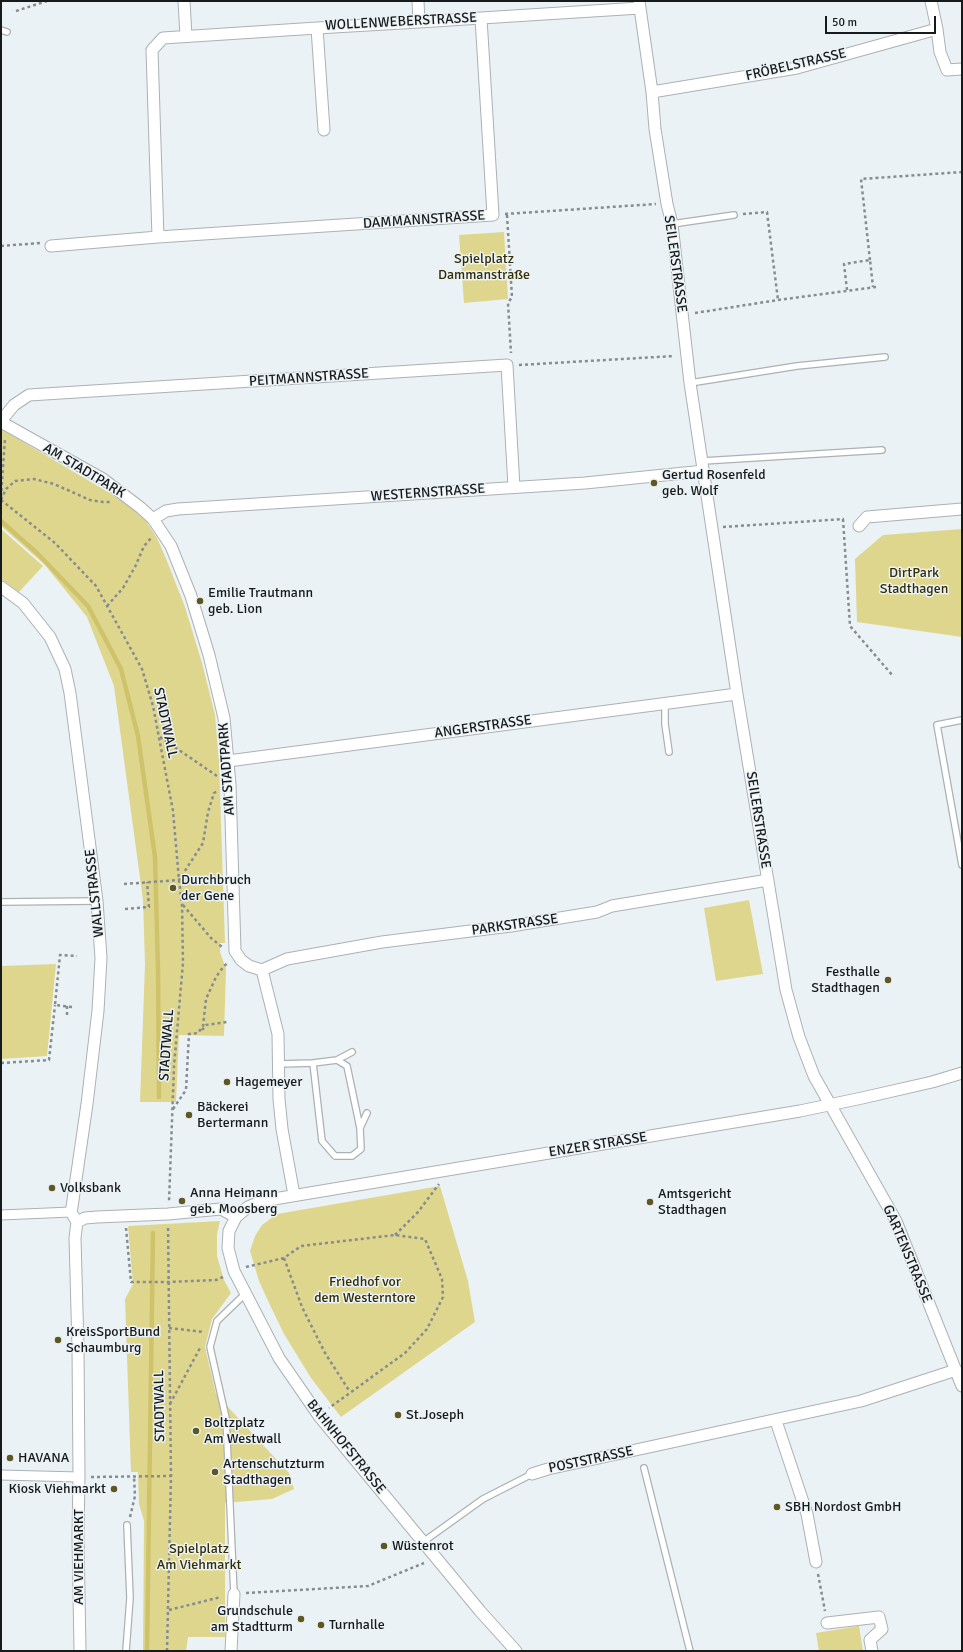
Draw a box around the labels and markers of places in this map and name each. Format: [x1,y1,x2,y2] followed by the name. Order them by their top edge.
[662,467,766,500] place label: Gertud Rosenfeld geb. Wolf
[649,478,659,488] marker: Gertud Rosenfeld geb. Wolf
[208,585,313,618] place label: Emilie Trautmann geb. Lion
[195,596,205,606] marker: Emilie Trautmann geb. Lion
[181,872,251,904] place label: Durchbruch der Gene
[168,883,178,893] marker: Durchbruch der Gene
[811,964,880,996] place label: Festhalle Stadthagen
[883,975,893,985] marker: Festhalle Stadthagen
[235,1074,302,1090] place label: Hagemeyer
[222,1077,232,1087] marker: Hagemeyer
[197,1099,268,1132] place label: Bäckerei Bertermann
[184,1110,194,1120] marker: Bäckerei Bertermann
[60,1180,121,1196] place label: Volksbank
[47,1183,57,1193] marker: Volksbank
[190,1185,278,1218] place label: Anna Heimann geb. Moosberg
[658,1186,731,1218] place label: Amtsgericht Stadthagen
[177,1196,187,1206] marker: Anna Heimann geb. Moosberg
[645,1197,655,1207] marker: Amtsgericht Stadthagen
[66,1324,160,1356] place label: KreisSportBund Schaumburg
[53,1335,63,1345] marker: KreisSportBund Schaumburg
[406,1407,464,1423] place label: St.Joseph
[393,1410,403,1420] marker: St.Joseph
[204,1415,281,1448] place label: Boltzplatz Am Westwall
[191,1426,201,1436] marker: Boltzplatz Am Westwall
[18,1450,69,1466] place label: HAVANA
[5,1453,15,1463] marker: HAVANA
[223,1456,325,1488] place label: Artenschutzturm Stadthagen
[210,1467,220,1477] marker: Artenschutzturm Stadthagen
[9,1481,106,1497] place label: Kiosk Viehmarkt
[109,1484,119,1494] marker: Kiosk Viehmarkt
[785,1499,901,1515] place label: SBH Nordost GmbH
[772,1502,782,1512] marker: SBH Nordost GmbH
[392,1538,454,1554] place label: Wüstenrot
[379,1541,389,1551] marker: Wüstenrot
[211,1603,293,1636] place label: Grundschule am Stadtturm
[296,1614,306,1624] marker: Grundschule am Stadtturm
[329,1617,385,1633] place label: Turnhalle
[316,1620,326,1630] marker: Turnhalle

